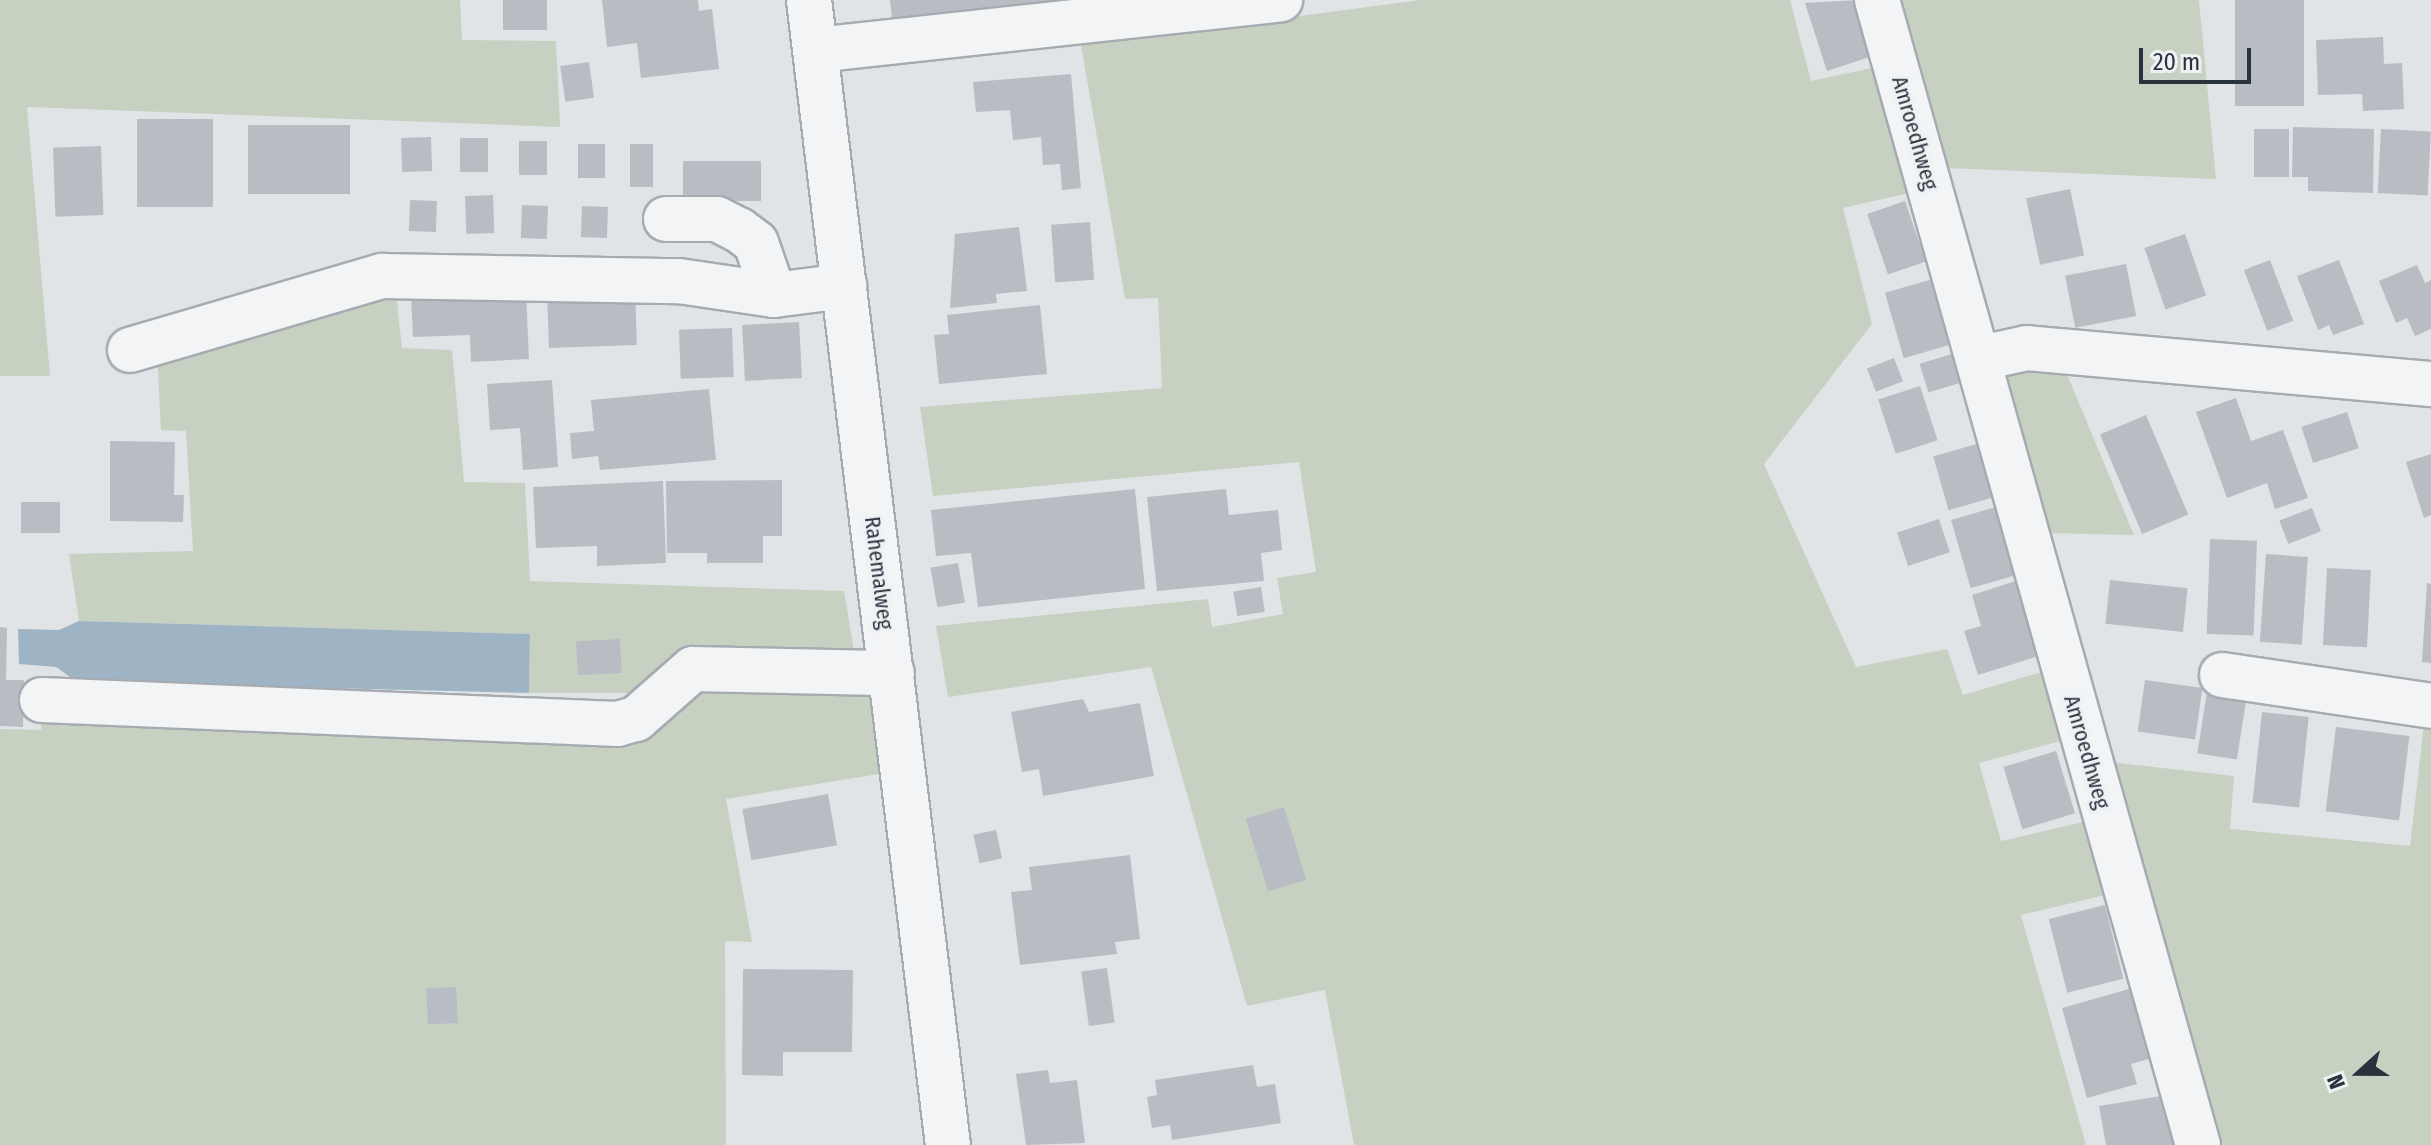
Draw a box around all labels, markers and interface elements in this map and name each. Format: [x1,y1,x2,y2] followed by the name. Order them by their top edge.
[2143,32,2255,82] scale bar
[2153,48,2200,76] text: 20 m
[1886,73,1944,193] street label: Amroedhweg
[859,515,899,631] street label: Rahemalweg
[2058,692,2116,812] street label: Amroedhweg
[2319,1033,2399,1113] north arrow
[2321,1071,2351,1093] text: N

